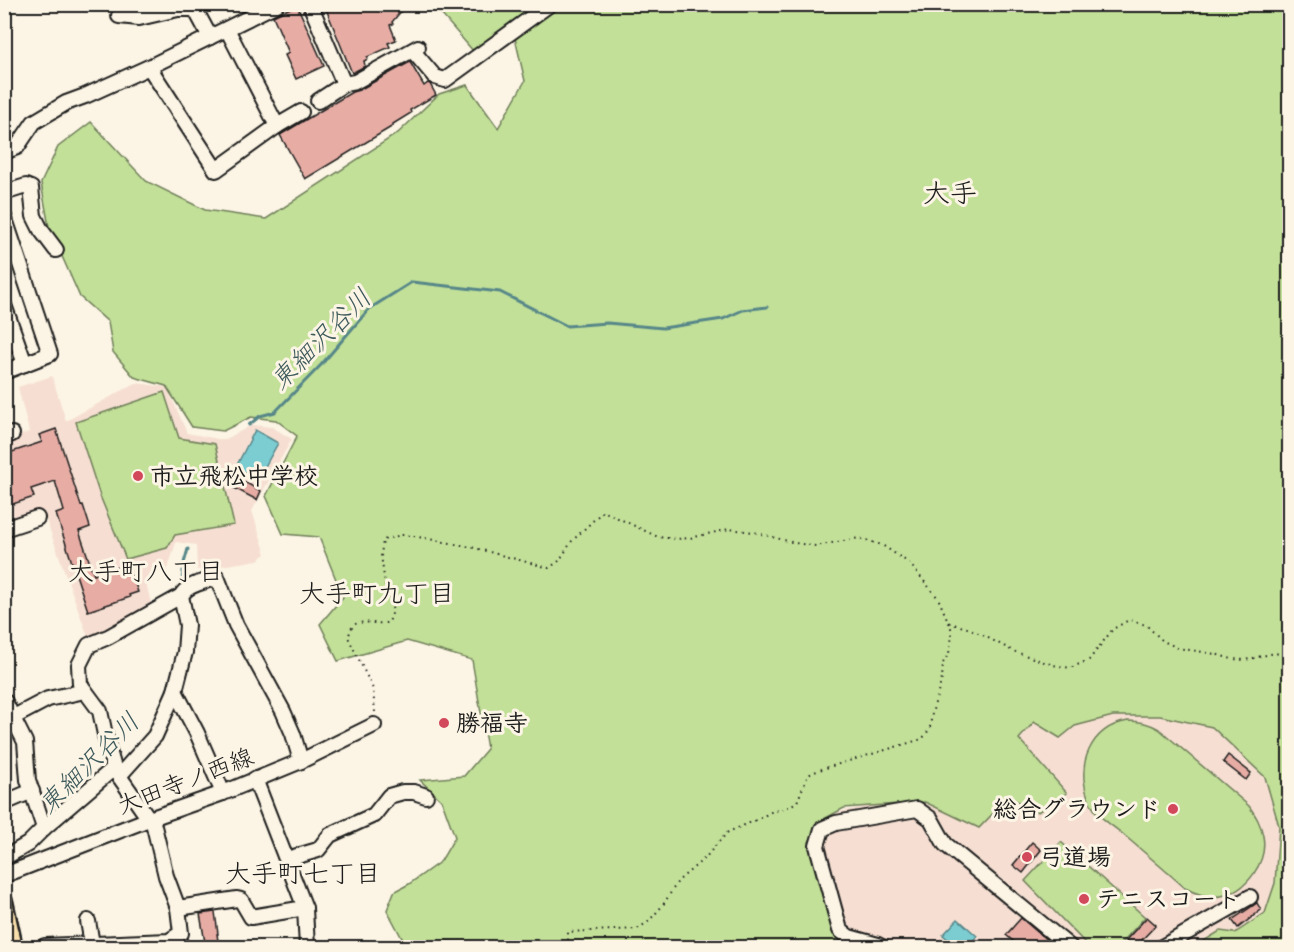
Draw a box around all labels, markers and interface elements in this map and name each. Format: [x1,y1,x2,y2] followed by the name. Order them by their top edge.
[923,176,977,210] district label: 大手
[263,281,379,397] water label: 東細沢谷川
[150,461,318,491] place label: 市立飛松中学校
[131,469,145,483] marker: 市立飛松中学校
[68,555,224,588] district label: 大手町八丁目
[299,577,455,610] district label: 大手町九丁目
[31,705,147,821] water label: 東細沢谷川
[456,708,528,738] place label: 勝福寺
[437,716,451,730] marker: 勝福寺
[112,741,258,821] street label: 大田寺ノ西線
[993,794,1161,824] place label: 総合グラウンド
[1166,802,1180,816] marker: 総合グラウンド
[1039,842,1111,872] place label: 弓道場
[1020,850,1034,864] marker: 弓道場
[225,857,381,890] district label: 大手町七丁目
[1096,884,1240,914] place label: テニスコート
[1077,892,1091,906] marker: テニスコート

